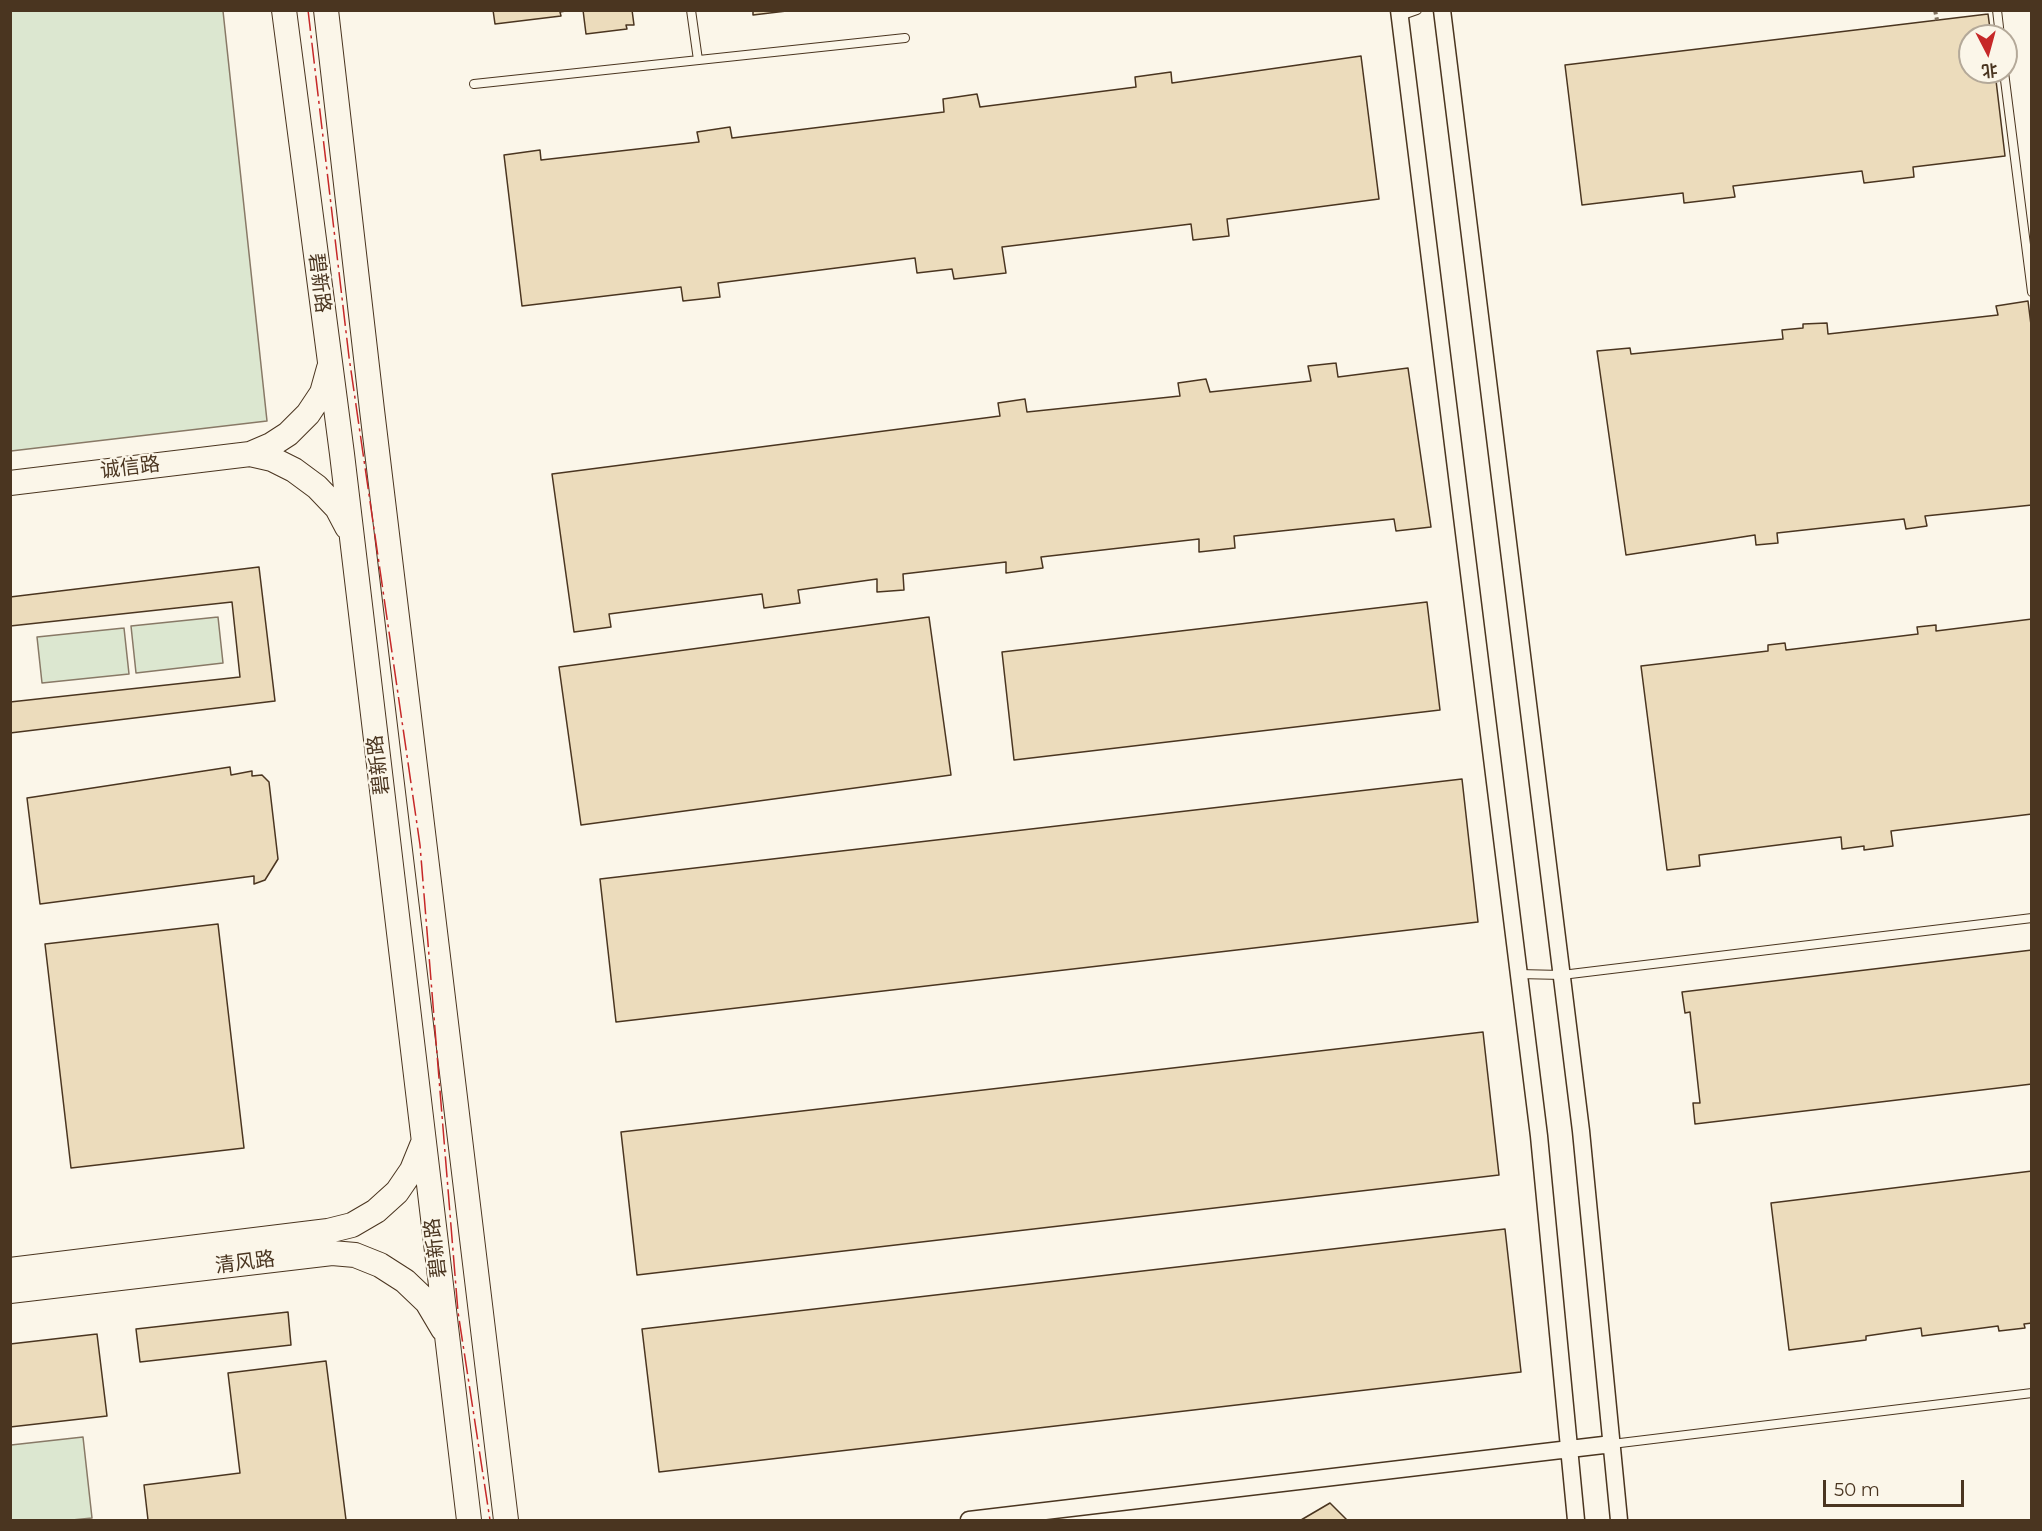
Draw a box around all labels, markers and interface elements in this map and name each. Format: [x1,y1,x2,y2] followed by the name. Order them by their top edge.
[1958,24,2018,84] north arrow
[1981,60,1999,81] text: 北
[303,252,335,314] street label: 碧新路
[99,452,161,484] street label: 诚信路
[363,734,395,796] street label: 碧新路
[420,1217,452,1279] street label: 碧新路
[214,1247,276,1279] street label: 清风路
[1826,1468,1967,1506] scale bar
[1834,1479,1880,1501] text: 50 m

